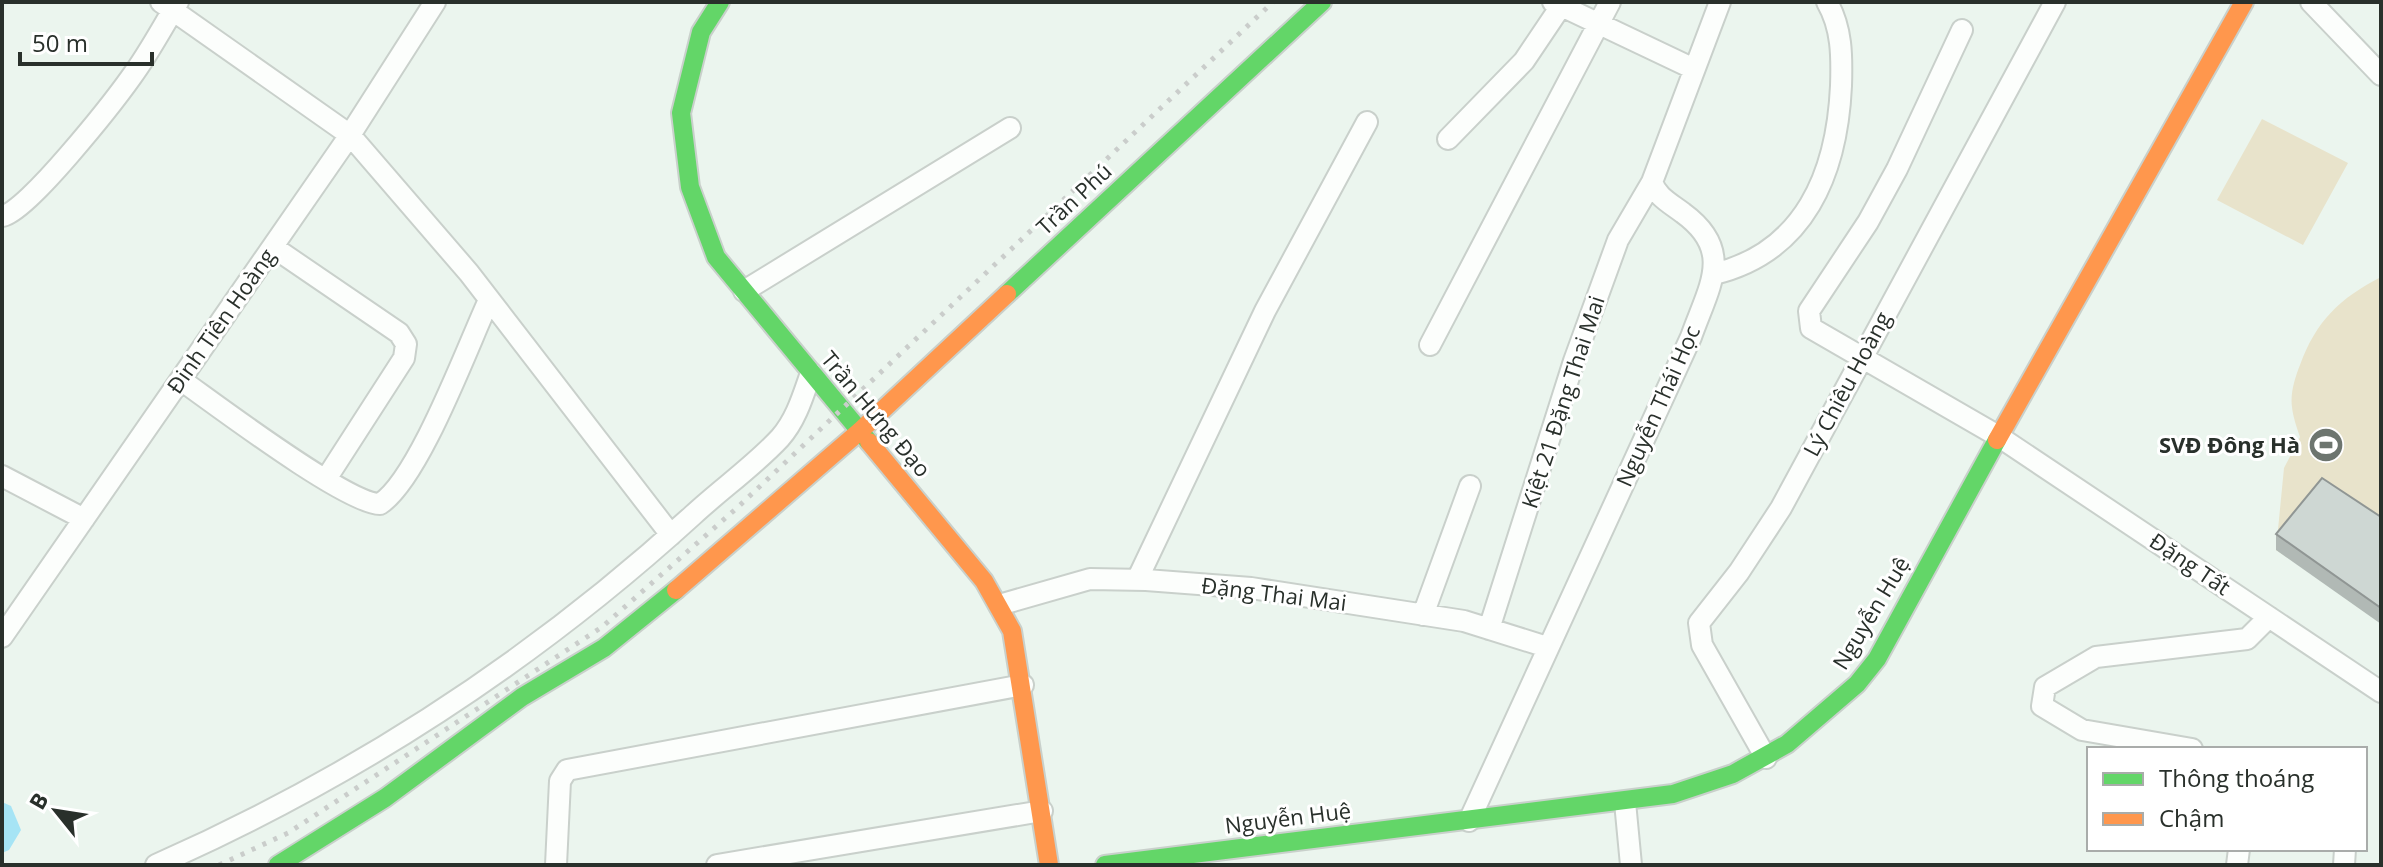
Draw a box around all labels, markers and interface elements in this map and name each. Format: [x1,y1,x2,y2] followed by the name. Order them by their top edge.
[20,16,152,66] scale bar
[32,26,88,59] text: 50 m
[1029,156,1117,241] street label: Trần Phú
[159,242,281,399] street label: Đinh Tiên Hoàng
[1514,292,1611,512] street label: Kiệt 21 Đặng Thai Mai
[1795,306,1897,461] street label: Lý Chiêu Hoàng
[1608,320,1706,491] street label: Nguyễn Thái Học
[815,344,938,483] street label: Trần Hưng Đạo
[2307,426,2345,464] sports icon: SVĐ Đông Hà
[2159,429,2300,459] place label: SVĐ Đông Hà
[2144,525,2237,601] street label: Đặng Tất
[1825,550,1916,674] street label: Nguyễn Huệ
[1200,569,1348,617] street label: Đặng Thai Mai
[2087,747,2367,851] legend
[2159,761,2314,794] text: Thông thoáng
[16,771,96,851] north arrow
[21,787,54,814] text: B
[1223,794,1353,840] street label: Nguyễn Huệ
[2159,801,2224,834] text: Chậm

